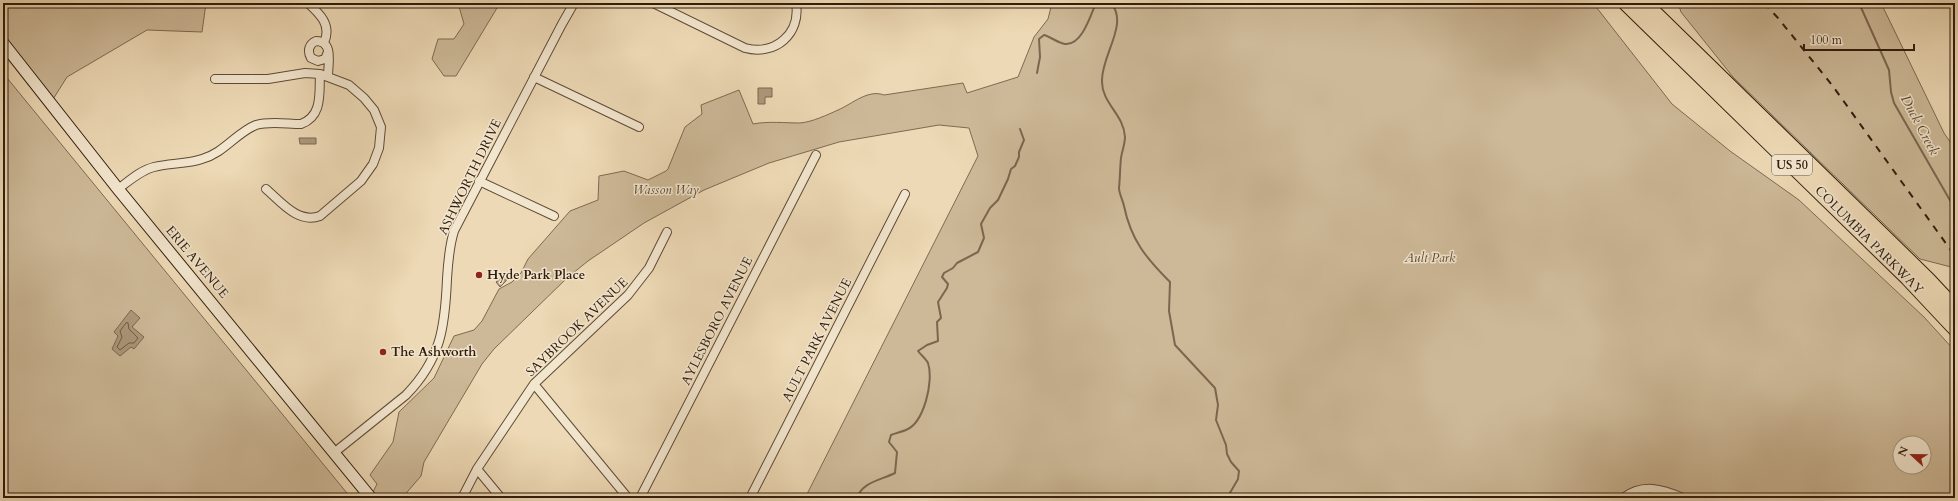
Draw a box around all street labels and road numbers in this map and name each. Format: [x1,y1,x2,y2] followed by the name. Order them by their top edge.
[434,116,506,238] street label: ASHWORTH DRIVE
[1772,155,1812,175] road number: US 50
[1811,182,1927,298] street label: COLUMBIA PARKWAY
[161,222,233,302] street label: ERIE AVENUE
[677,254,757,388] street label: AYLESBORO AVENUE
[522,273,632,381] street label: SAYBROOK AVENUE
[778,275,856,405] street label: AULT PARK AVENUE

